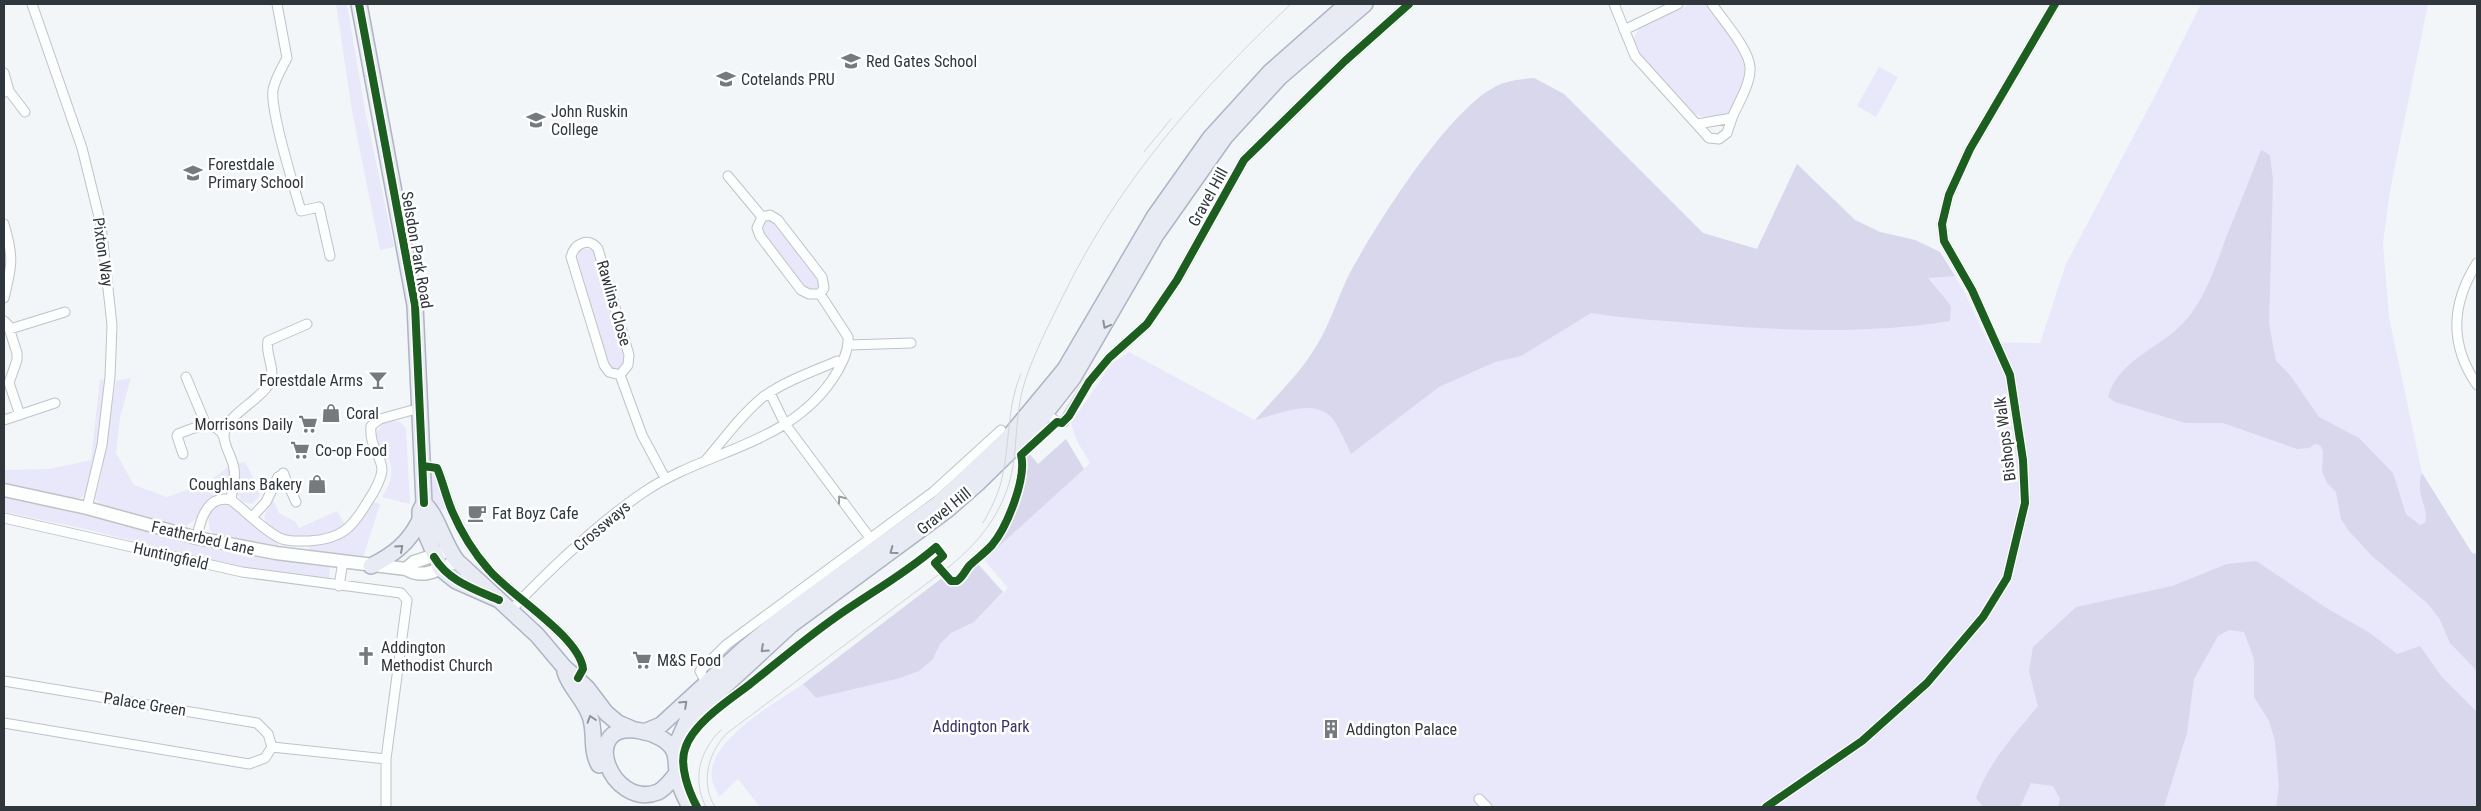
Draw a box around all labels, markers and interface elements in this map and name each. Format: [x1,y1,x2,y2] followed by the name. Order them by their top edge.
[840,50,862,72] school or university icon: Red Gates School
[866,52,977,71] place label: Red Gates School
[715,68,737,90] school or university icon: Cotelands PRU
[741,70,835,89] place label: Cotelands PRU
[551,102,628,139] place label: John Ruskin College
[525,109,547,131] school or university icon: John Ruskin College
[208,155,304,192] place label: Forestdale Primary School
[182,162,204,184] school or university icon: Forestdale Primary School
[1184,164,1232,230] street label: Gravel Hill
[397,190,437,310] street label: Selsdon Park Road
[89,216,117,288] street label: Pixton Way
[593,258,635,348] street label: Rawlins Close
[1102,319,1112,328] one-way arrow
[367,369,389,391] bar icon: Forestdale Arms
[259,371,363,390] place label: Forestdale Arms
[1990,395,2020,482] street label: Bishops Walk
[320,402,342,424] shop icon: Coral
[346,404,379,423] place label: Coral
[297,413,319,435] supermarket icon: Morrisons Daily
[195,415,293,434] place label: Morrisons Daily
[289,439,311,461] supermarket icon: Co-op Food
[315,441,387,460] place label: Co-op Food
[306,473,328,495] shop icon: Coughlans Bakery
[189,475,302,494] place label: Coughlans Bakery
[913,483,975,539] street label: Gravel Hill
[838,495,847,505] one-way arrow
[570,497,634,555] street label: Crossways
[466,502,488,524] cafe icon: Fat Boyz Cafe
[492,504,579,523] place label: Fat Boyz Cafe
[150,517,256,559] street label: Featherbed Lane
[132,538,210,574] street label: Huntingfield
[394,545,403,554] one-way arrow
[890,545,899,553] one-way arrow
[381,638,493,675] place label: Addington Methodist Church
[761,643,770,652] one-way arrow
[355,645,377,667] church icon: Addington Methodist Church
[631,649,653,671] supermarket icon: M&S Food
[657,651,721,670] place label: M&S Food
[102,688,188,720] street label: Palace Green
[678,701,687,710] one-way arrow
[586,716,596,724] one-way arrow
[933,717,1030,736] park label: Addington Park
[1320,718,1342,740] building icon: Addington Palace
[1346,720,1457,739] place label: Addington Palace

